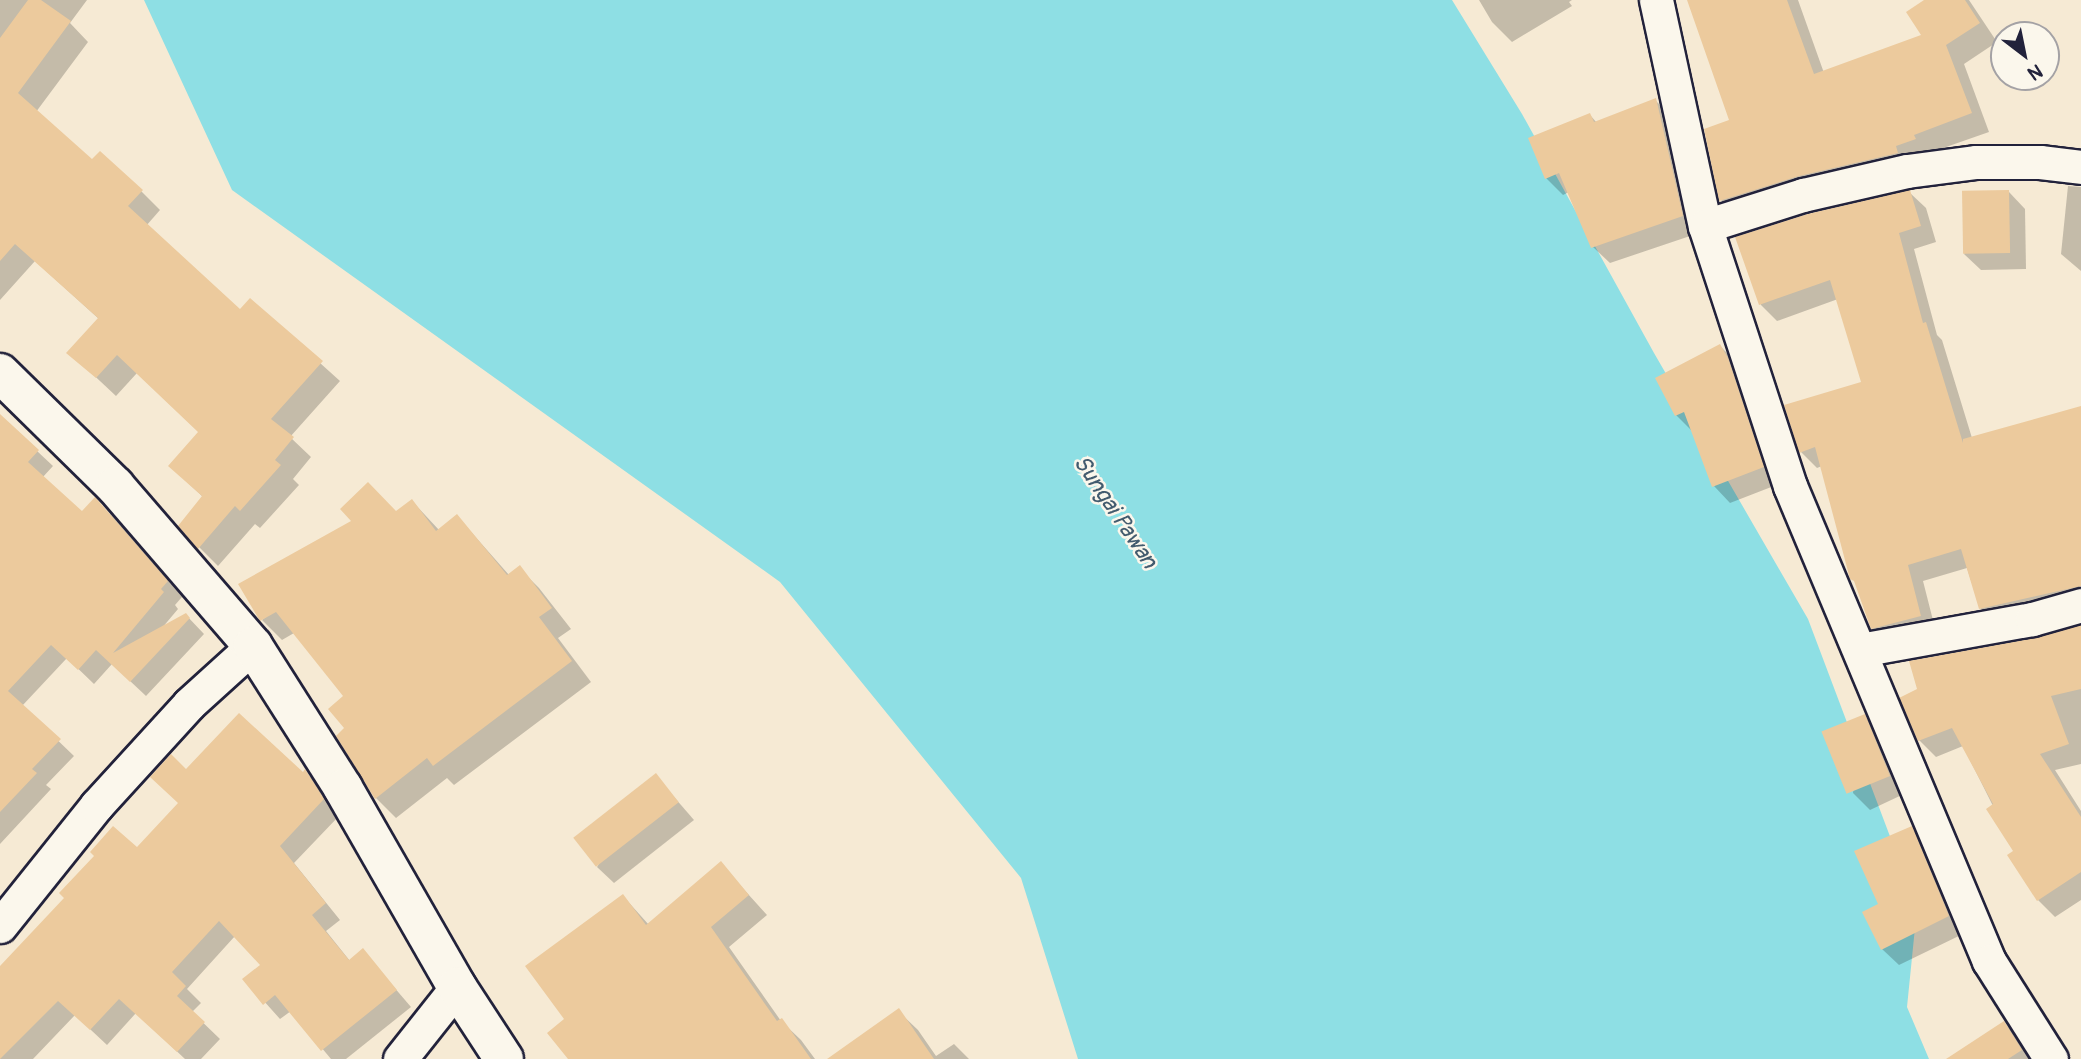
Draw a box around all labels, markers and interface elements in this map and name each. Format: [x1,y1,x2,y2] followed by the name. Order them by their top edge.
[1990,21,2060,91] north arrow
[2023,59,2047,86] text: N
[1067,450,1163,574] water label: Sungai Pawan

